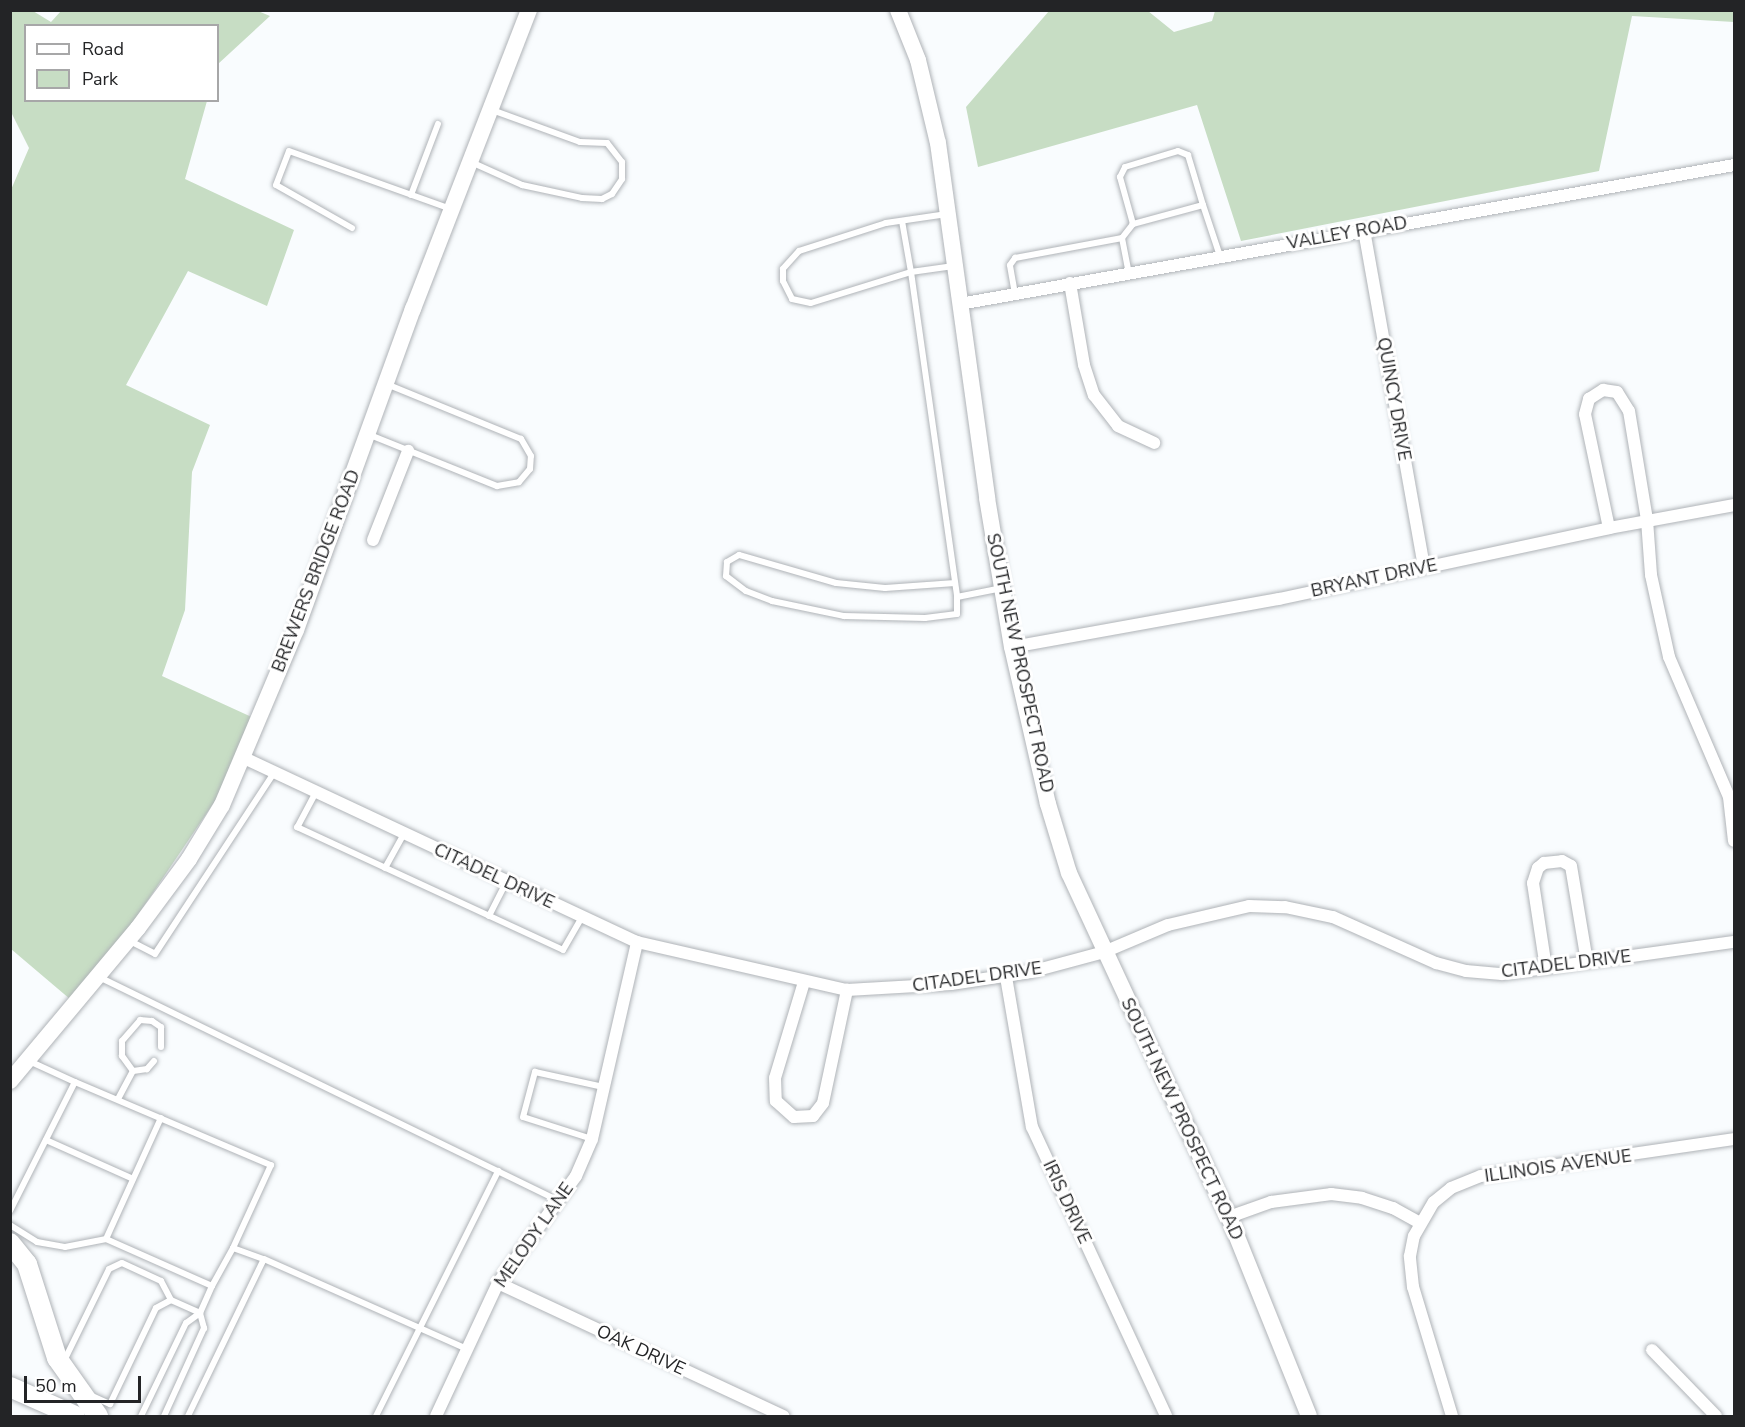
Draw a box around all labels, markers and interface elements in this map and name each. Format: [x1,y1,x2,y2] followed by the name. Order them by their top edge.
[24,24,219,102] legend
[82,37,124,61] text: Road
[82,67,118,91] text: Park
[1285,212,1409,254] street label: VALLEY ROAD
[1373,336,1415,462] street label: QUINCY DRIVE
[267,467,365,675] street label: BREWERS BRIDGE ROAD
[982,531,1058,795] street label: SOUTH NEW PROSPECT ROAD
[1309,554,1439,602] street label: BRYANT DRIVE
[430,839,558,913] street label: CITADEL DRIVE
[1500,945,1632,983] street label: CITADEL DRIVE
[911,957,1043,997] street label: CITADEL DRIVE
[1116,994,1248,1244] street label: SOUTH NEW PROSPECT ROAD
[1483,1145,1633,1187] street label: ILLINOIS AVENUE
[1038,1157,1096,1247] street label: IRIS DRIVE
[490,1178,578,1292] street label: MELODY LANE
[593,1320,689,1380] street label: OAK DRIVE
[27,1364,144,1402] scale bar
[35,1374,77,1398] text: 50 m

